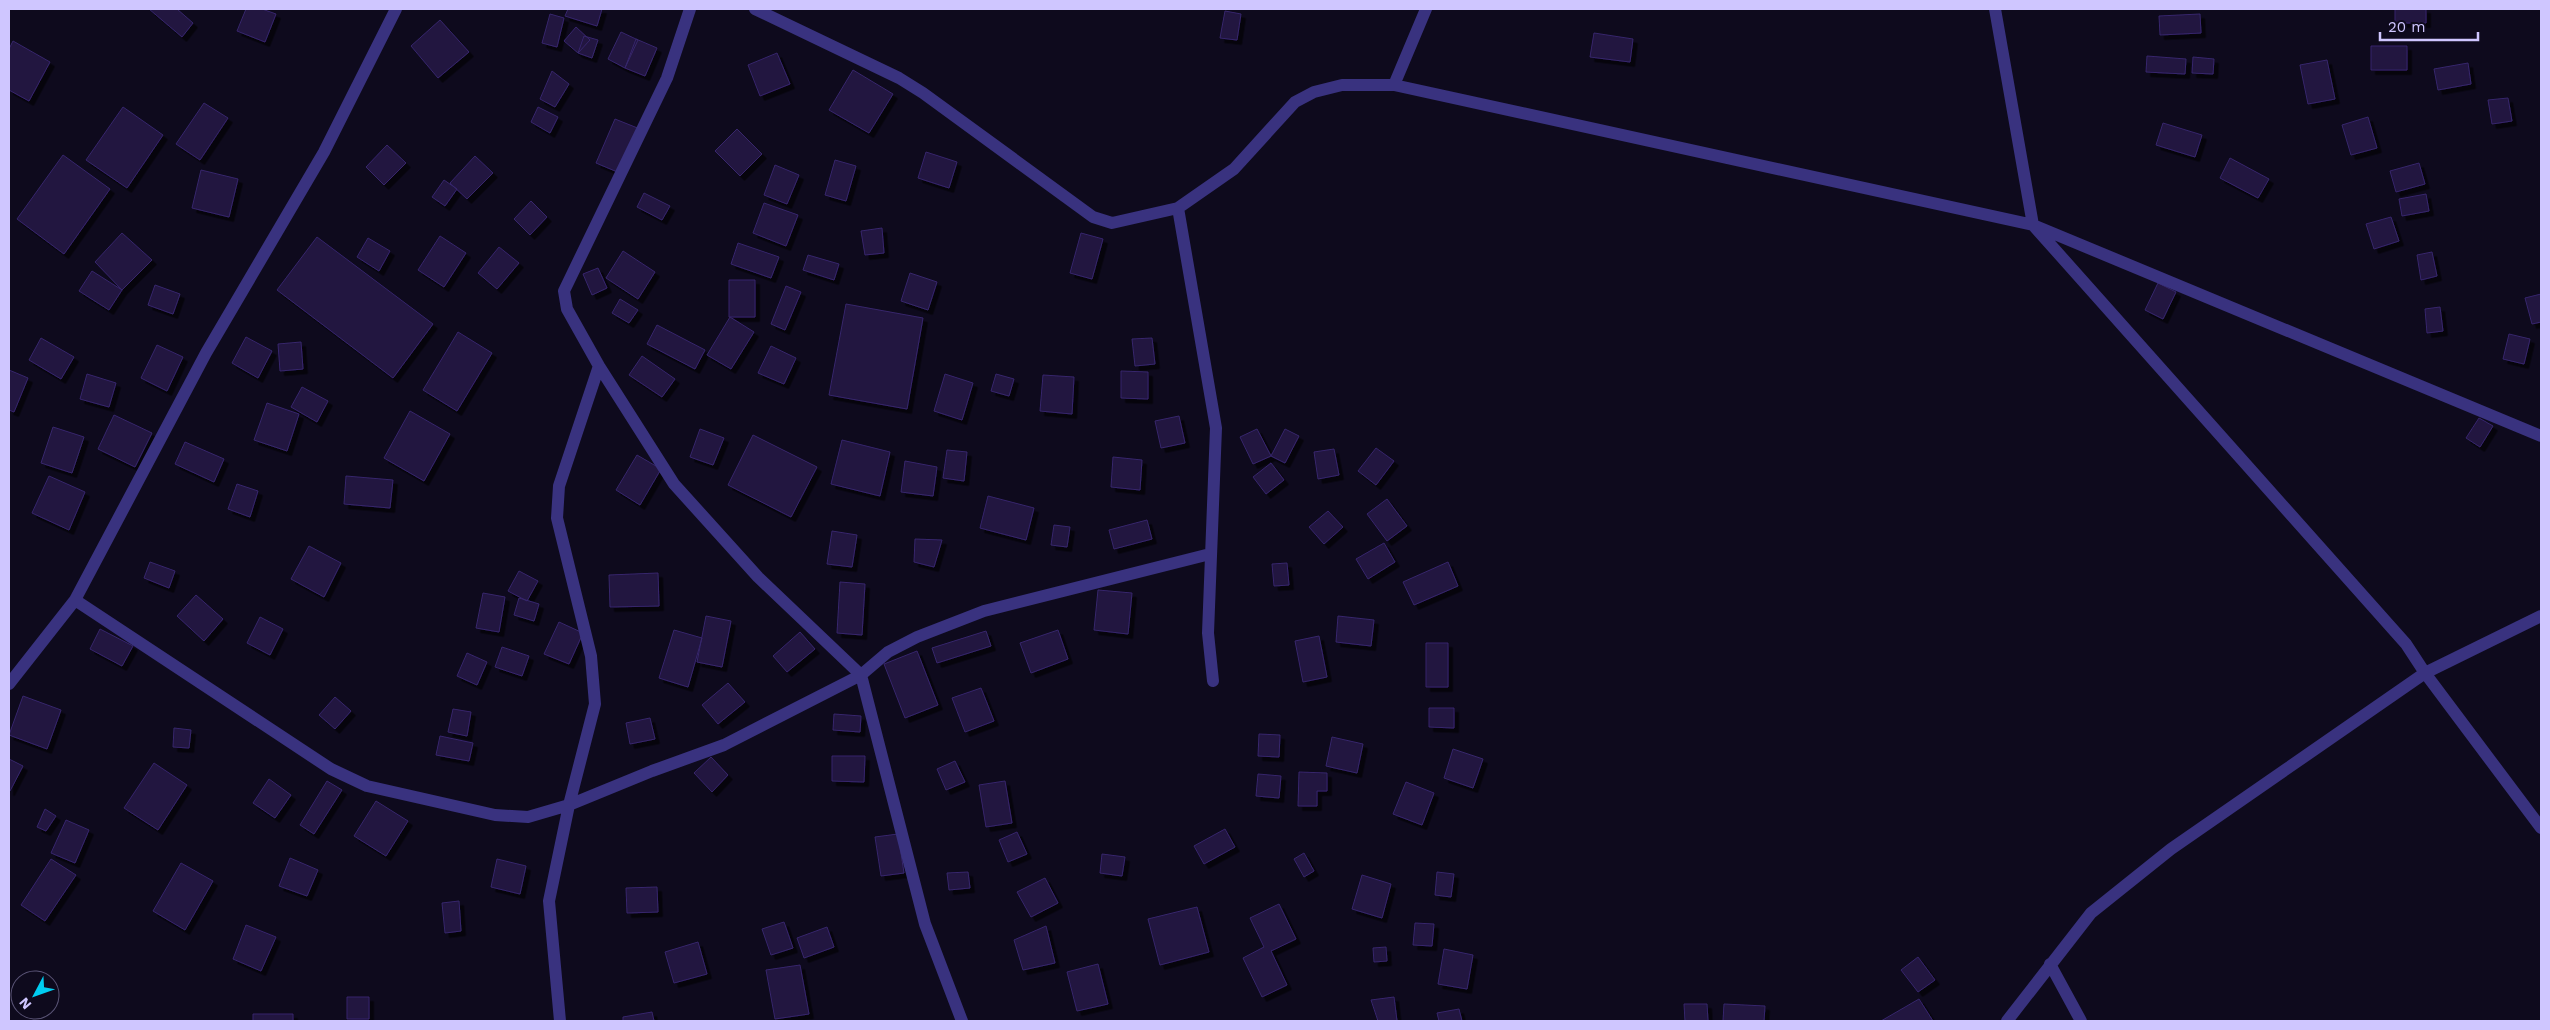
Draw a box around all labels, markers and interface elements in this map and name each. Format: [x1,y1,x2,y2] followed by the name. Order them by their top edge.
[2380,10,2478,42] scale bar
[2388,18,2426,36] text: 20 m
[10,970,60,1020] north arrow
[16,994,35,1013] text: N

